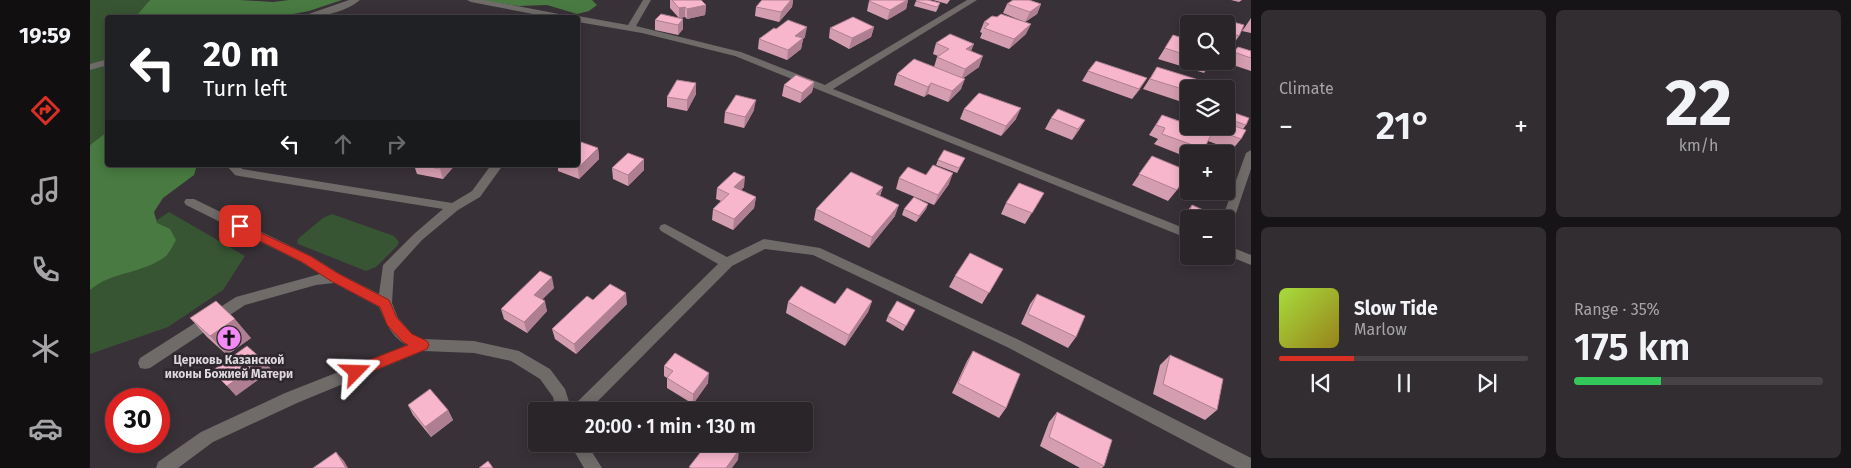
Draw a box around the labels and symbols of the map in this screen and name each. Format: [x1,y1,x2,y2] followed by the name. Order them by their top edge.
[219,205,261,247] pin
[216,325,242,351] church icon: Церковь Казанской иконы Божией Матери
[329,345,381,397] position arrow
[165,353,293,381] place label: Церковь Казанской иконы Божией Матери
[105,388,170,453] speed limit sign: 30

